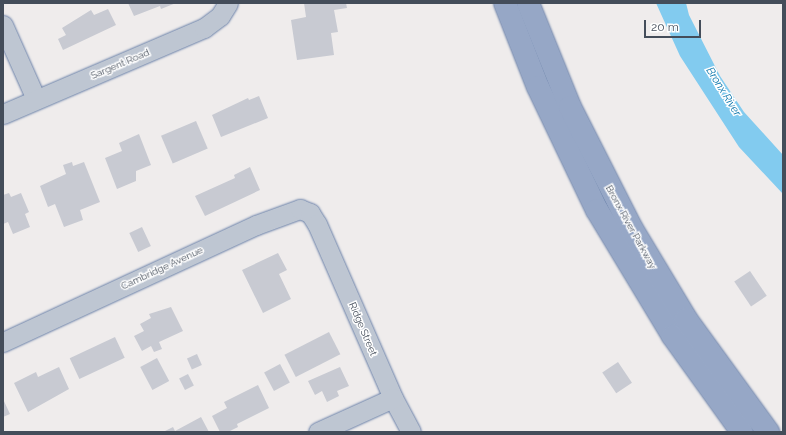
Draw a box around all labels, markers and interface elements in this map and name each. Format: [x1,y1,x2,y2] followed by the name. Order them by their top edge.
[646,12,703,38] scale bar
[651,20,679,34] text: 20 m
[89,46,151,82] street label: Sargent Road
[703,65,743,119] water label: Bronx River
[603,183,659,271] street label: Bronx River Parkway
[119,244,205,292] street label: Cambridge Avenue
[346,300,380,358] street label: Ridge Street

